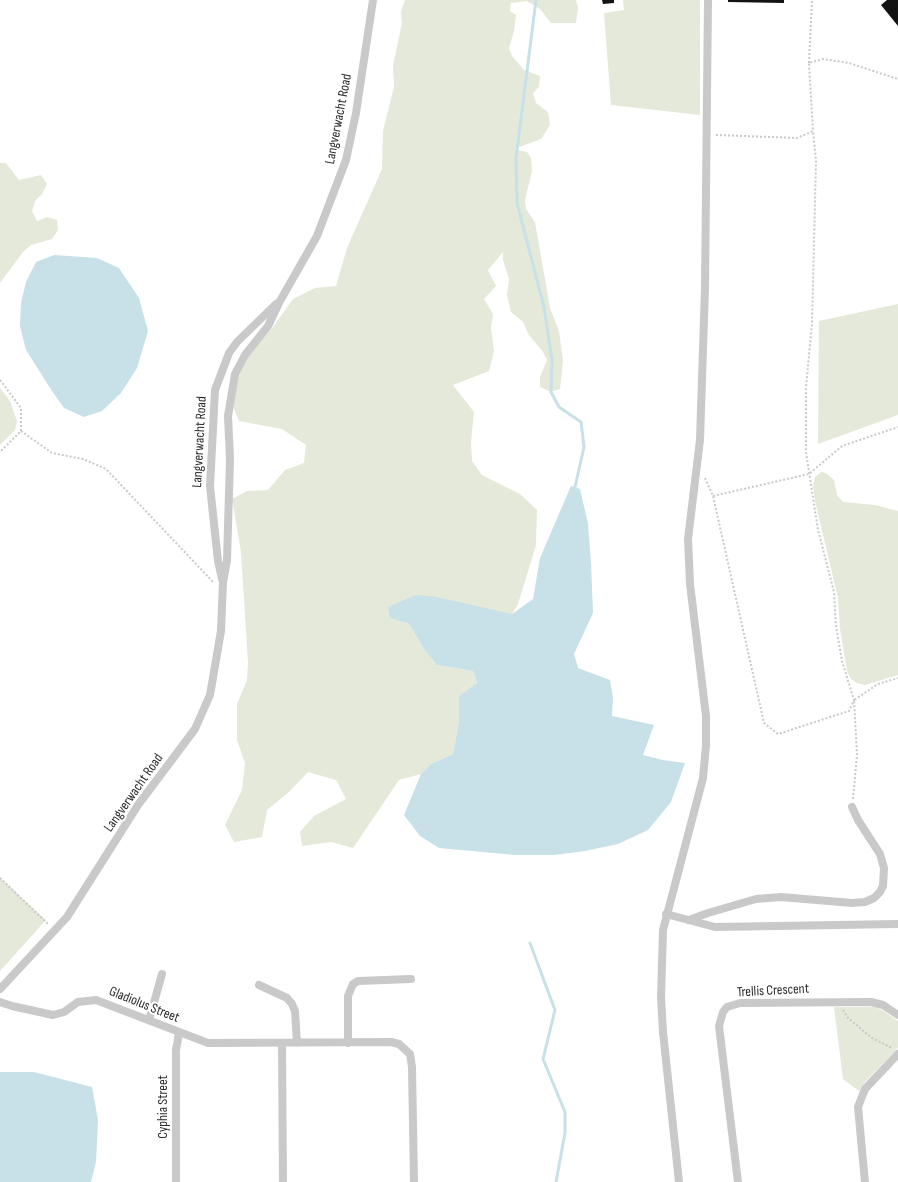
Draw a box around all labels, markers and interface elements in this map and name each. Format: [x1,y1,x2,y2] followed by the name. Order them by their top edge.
[322,72,356,166] street label: Langverwacht Road
[189,396,211,488] street label: Langverwacht Road
[101,751,167,835] street label: Langverwacht Road
[737,981,809,1001] street label: Trellis Crescent
[106,983,182,1027] street label: Gladiolus Street
[155,1075,171,1139] street label: Cyphia Street

